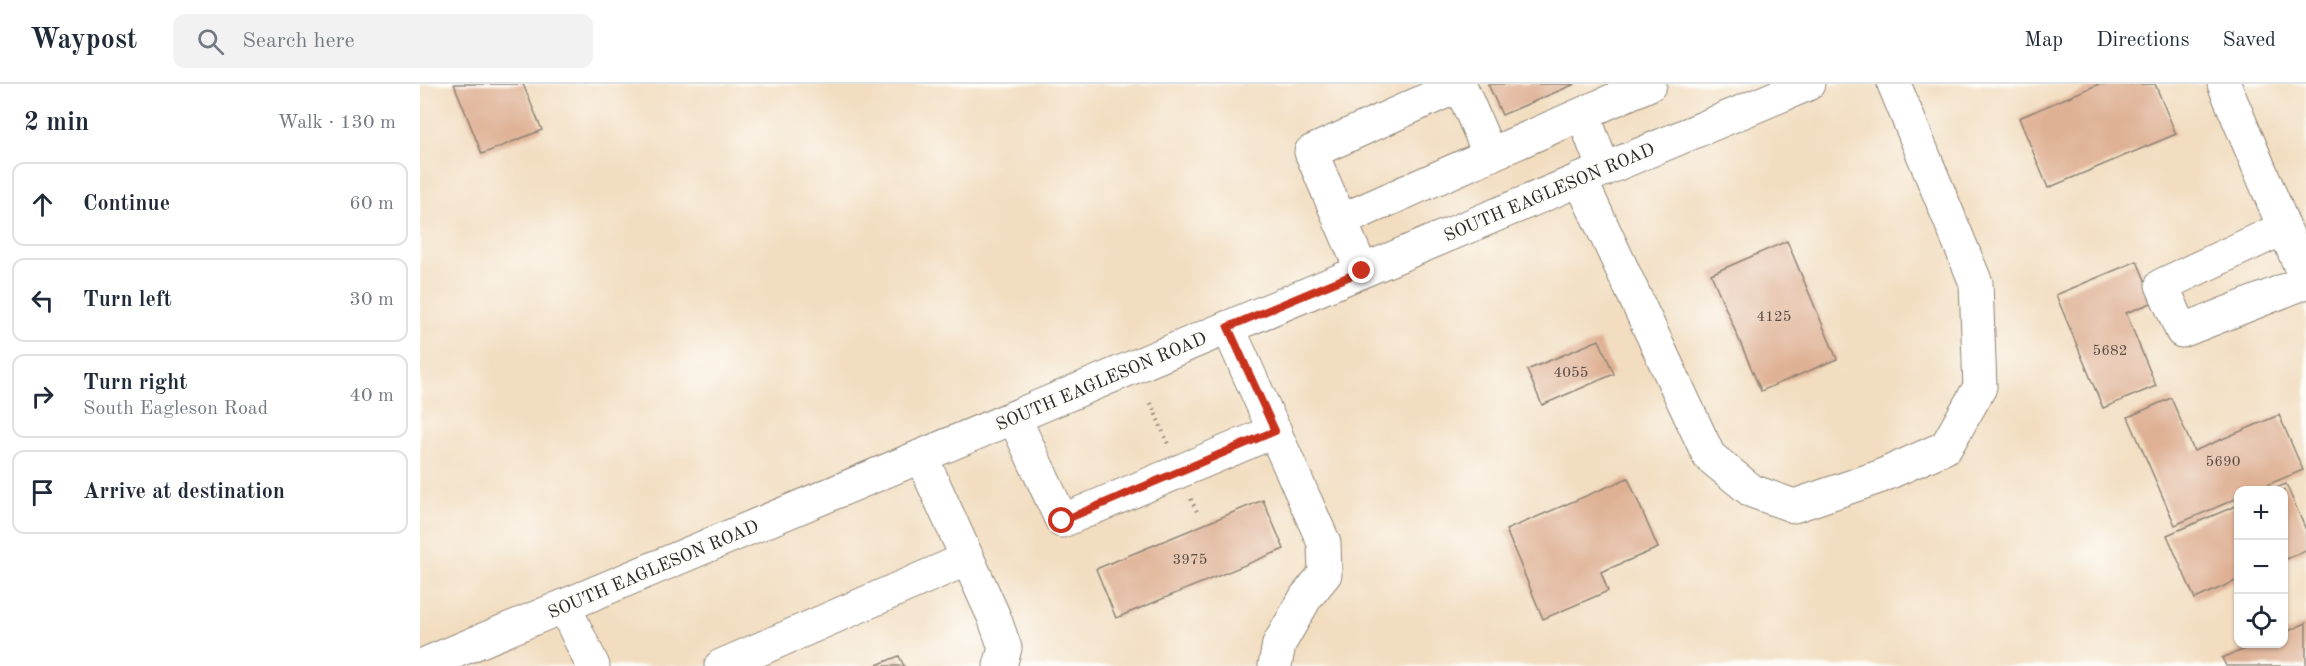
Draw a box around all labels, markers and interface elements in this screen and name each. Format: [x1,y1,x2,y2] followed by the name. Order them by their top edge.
[173,14,593,68] search box
[194,25,227,58] icon: search
[30,27,137,55] text: Waypost
[242,30,355,52] text: Search here
[2024,30,2063,51] text: Map
[2096,30,2190,51] text: Directions
[2223,30,2276,51] text: Saved
[24,110,89,136] text: 2 min
[277,113,396,133] text: Walk · 130 m
[1441,140,1657,246] street label: SOUTH EAGLESON ROAD
[26,188,59,221] icon: ahead
[83,193,170,215] text: Continue
[349,194,394,214] text: 60 m
[1348,257,1374,283] route end
[26,284,59,317] icon: left
[83,289,172,311] text: Turn left
[349,290,394,310] text: 30 m
[1757,310,1791,325] house number: 4125
[993,329,1209,435] street label: SOUTH EAGLESON ROAD
[2093,344,2127,359] house number: 5682
[1554,366,1588,381] house number: 4055
[83,372,187,394] text: Turn right
[26,380,59,413] icon: right
[349,386,394,406] text: 40 m
[83,399,268,419] text: South Eagleson Road
[2206,455,2240,470] house number: 5690
[26,476,59,509] icon: arrive
[83,481,285,503] text: Arrive at destination
[2234,486,2288,648] map controls
[2234,486,2288,540] button: +
[1048,507,1074,533] route start
[545,517,761,623] street label: SOUTH EAGLESON ROAD
[2234,540,2288,594] button: −
[1173,553,1207,568] house number: 3975
[2234,594,2288,648] button: locate

